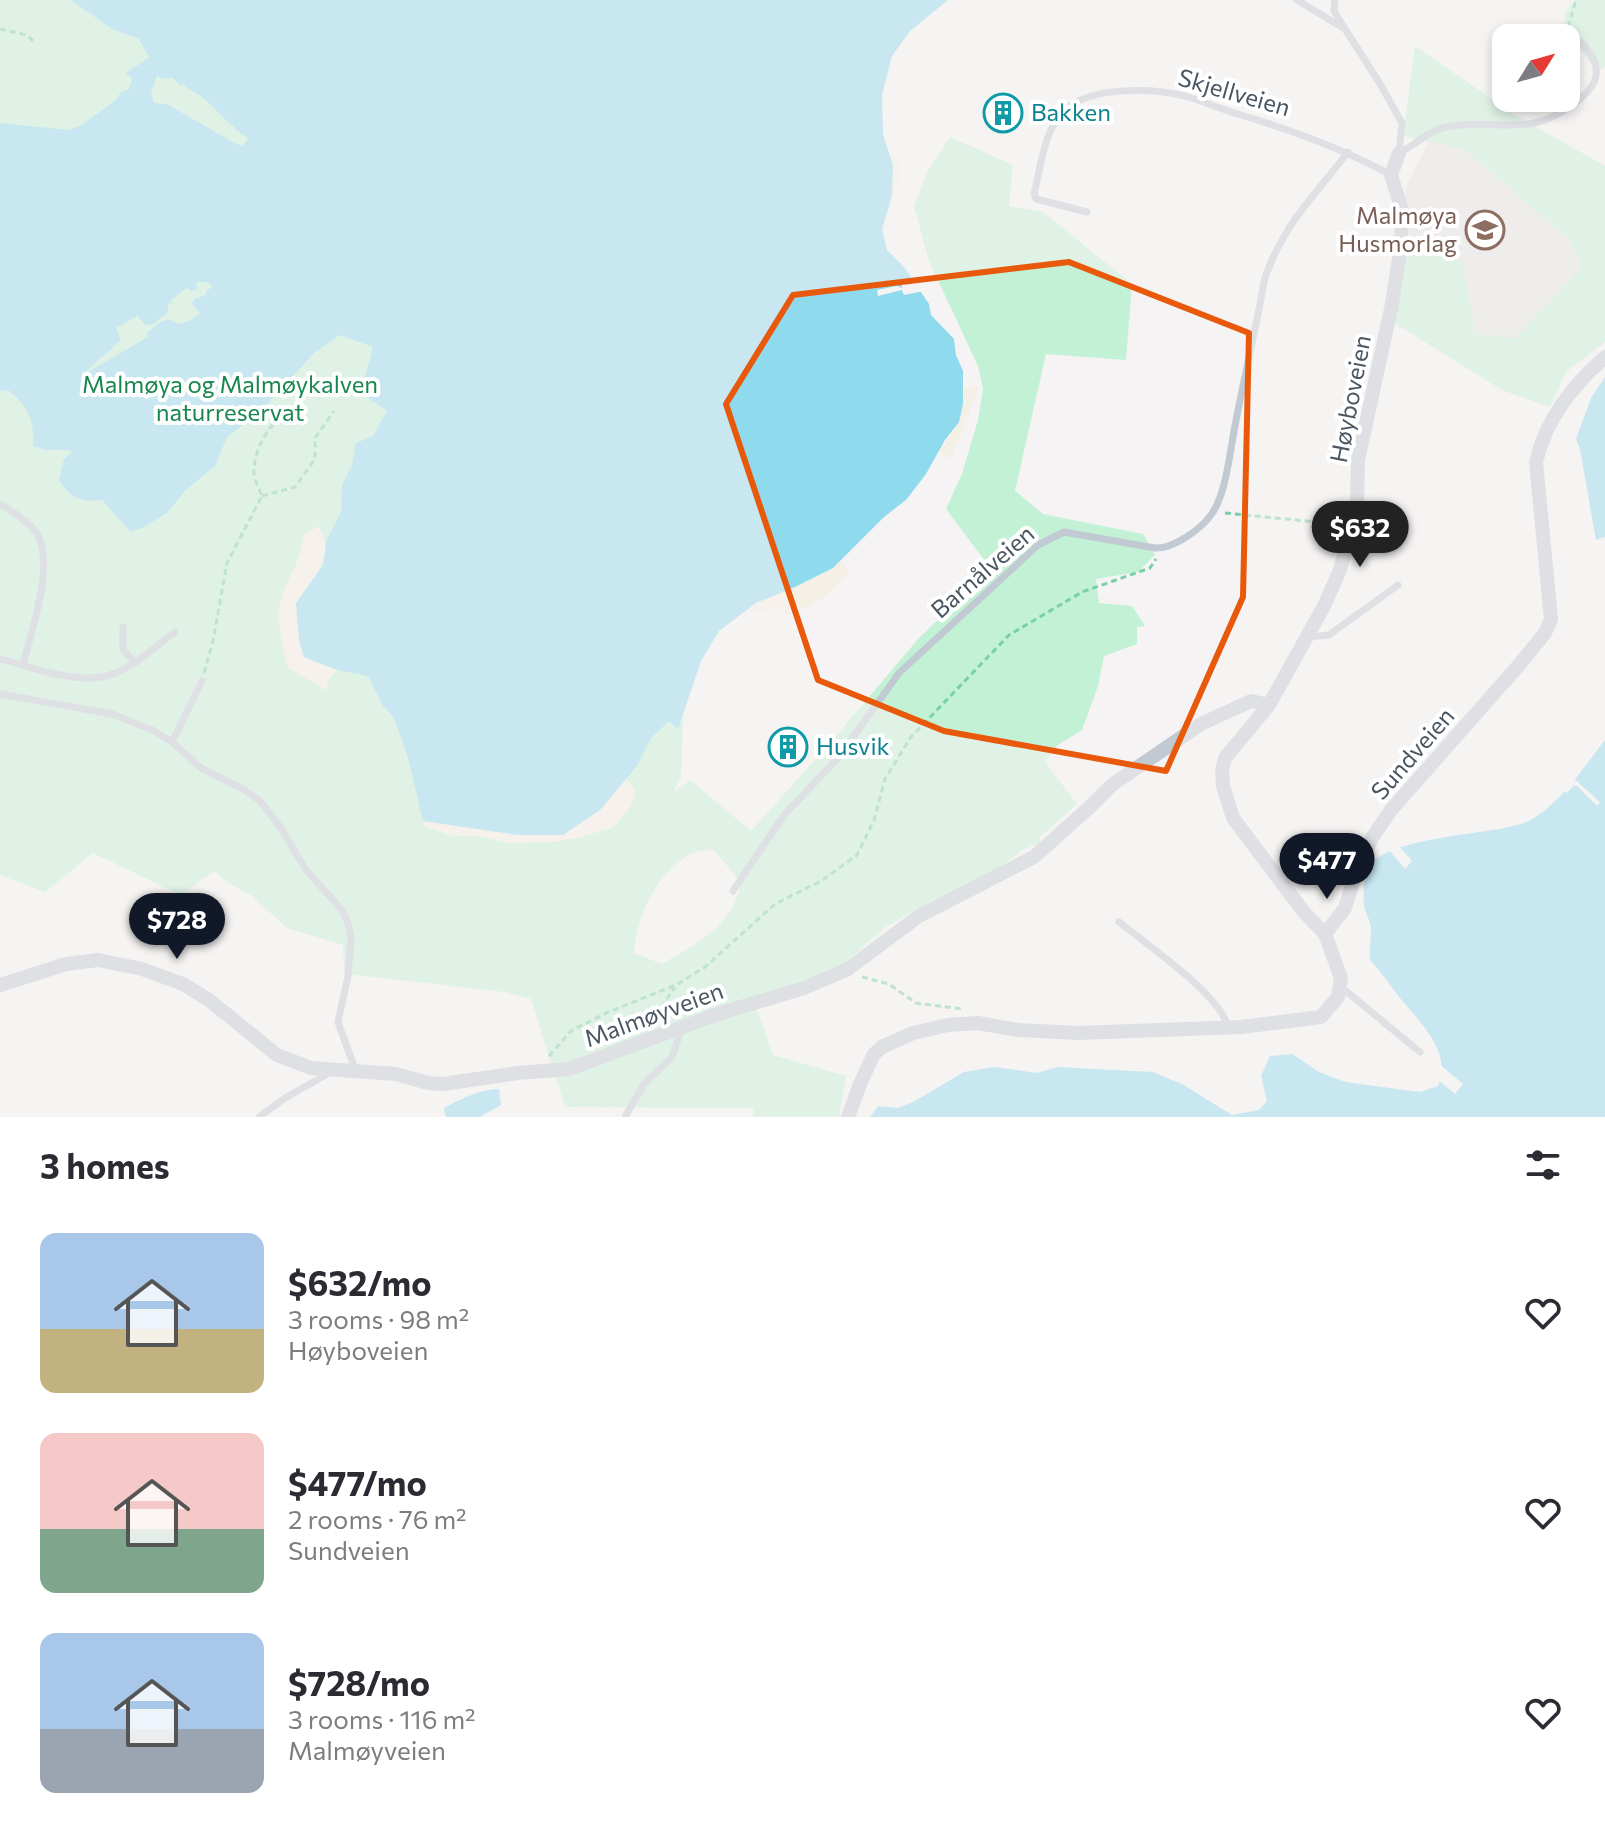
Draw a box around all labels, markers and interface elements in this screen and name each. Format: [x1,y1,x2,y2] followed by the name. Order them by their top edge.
[1492,24,1580,112] north arrow
[1492,24,1580,112] map controls
[1175,62,1294,121] street label: Skjellveien
[982,92,1024,134] building icon: Bakken
[1031,97,1111,126] place label: Bakken
[1338,200,1457,257] place label: Malmøya Husmorlag
[1464,209,1506,251] school or university icon: Malmøya Husmorlag
[1323,332,1376,465] street label: Høyboveien
[82,369,378,426] park label: Malmøya og Malmøykalven naturreservat
[1313,501,1407,569] pin: $632
[1330,511,1390,542] text: $632
[925,518,1039,623] street label: Barnålveien
[1364,701,1460,805] street label: Sundveien
[767,726,809,768] building icon: Husvik
[816,731,890,760] place label: Husvik
[1280,833,1374,901] pin: $477
[1298,843,1356,874] text: $477
[130,893,224,961] pin: $728
[147,903,207,934] text: $728
[580,975,727,1052] street label: Malmøyveien
[1521,1143,1565,1187] icon: filters
[40,1144,170,1186] text: 3 homes
[288,1261,432,1303] text: $632/mo
[104,1265,200,1361] icon: home
[1521,1291,1565,1335] icon: heart
[288,1303,469,1334] text: 3 rooms · 98 m²
[288,1334,428,1365] text: Høyboveien
[288,1461,427,1503] text: $477/mo
[104,1465,200,1561] icon: home
[1521,1491,1565,1535] icon: heart
[288,1503,467,1534] text: 2 rooms · 76 m²
[288,1534,410,1565] text: Sundveien
[288,1661,430,1703] text: $728/mo
[104,1665,200,1761] icon: home
[1521,1691,1565,1735] icon: heart
[288,1703,476,1734] text: 3 rooms · 116 m²
[288,1734,446,1765] text: Malmøyveien

